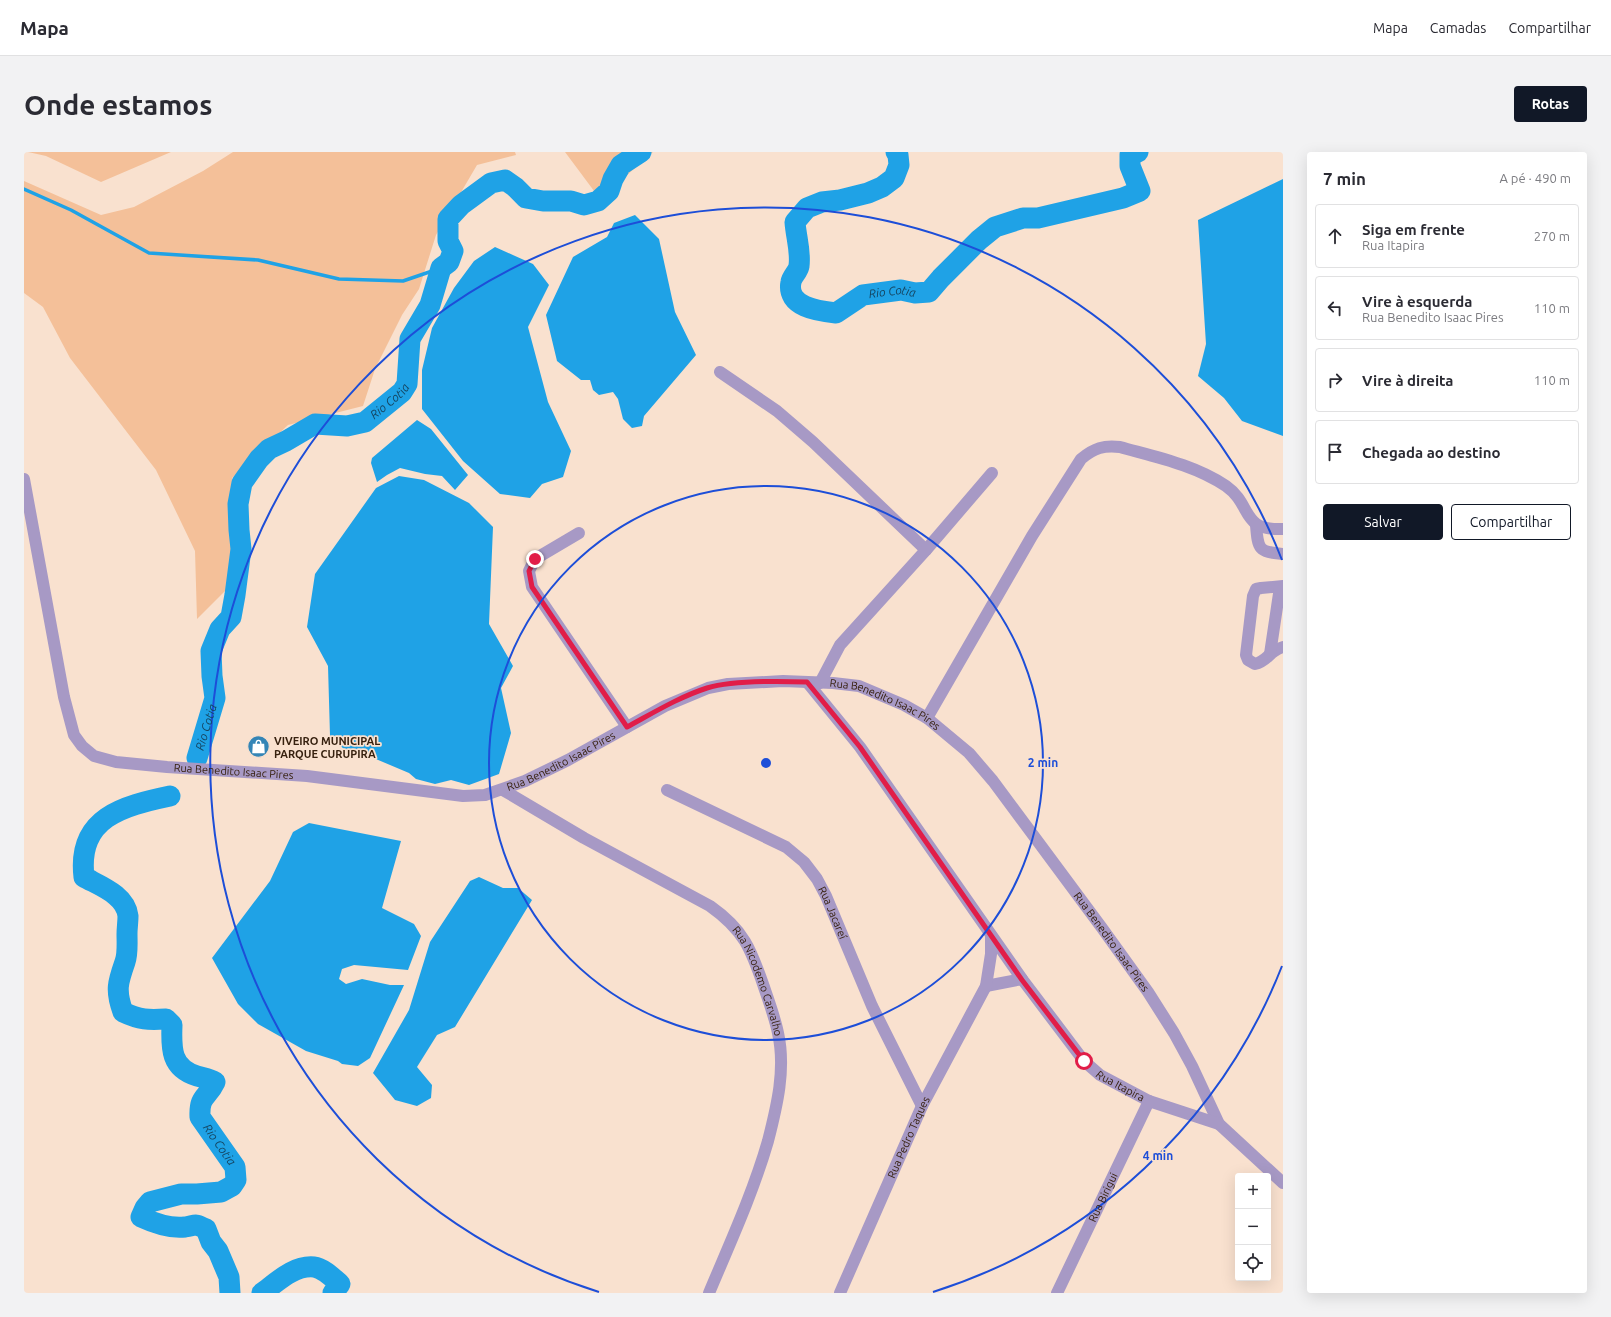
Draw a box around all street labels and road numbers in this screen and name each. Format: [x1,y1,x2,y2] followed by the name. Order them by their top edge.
[829,677,943,733] street label: Rua Benedito Isaac Pires
[505,729,617,793] street label: Rua Benedito Isaac Pires
[173,761,294,781] street label: Rua Benedito Isaac Pires
[816,884,849,941] street label: Rua Jacareí
[1071,890,1152,994] street label: Rua Benedito Isaac Pires
[730,924,784,1037] street label: Rua Nicodemo Carvalho
[1093,1068,1147,1104] street label: Rua Itapira
[885,1094,932,1180] street label: Rua Pedro Taques
[1086,1171,1120,1224] street label: Rua Birigui

